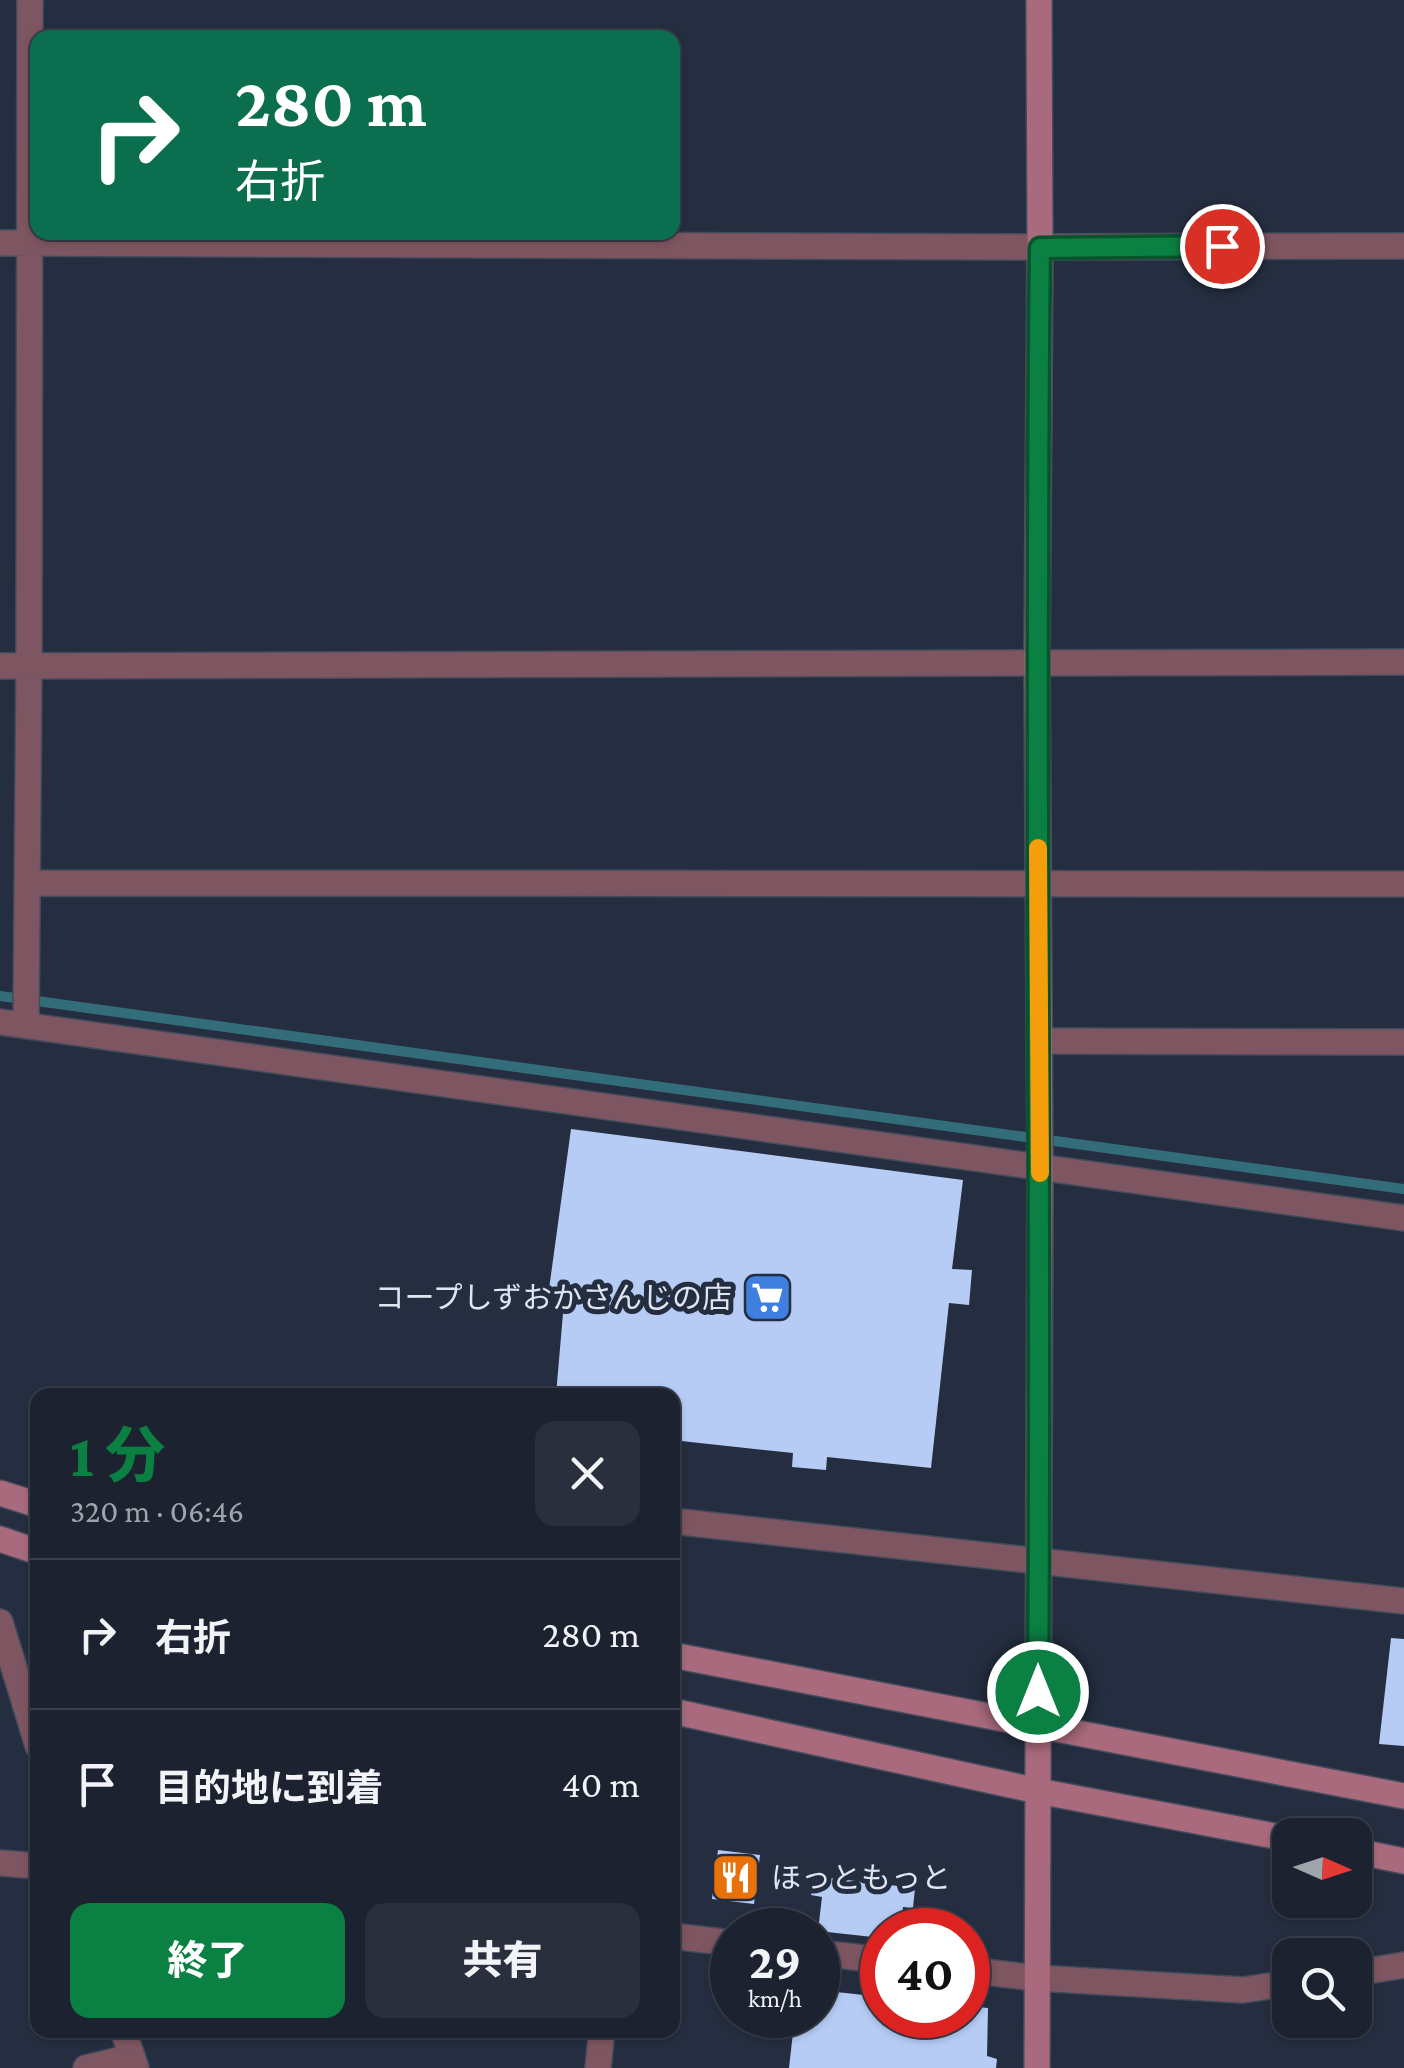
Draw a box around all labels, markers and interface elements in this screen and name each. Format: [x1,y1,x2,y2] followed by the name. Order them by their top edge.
[235,63,427,141] text: 280 m
[70,70,200,200] icon: right
[235,157,325,207] text: 右折
[1180,204,1265,289] pin
[1195,219,1250,274] icon: arrive
[741,1271,793,1323] supermarket icon: コープしずおかさんじの店
[374,1281,732,1314] place label: コープしずおかさんじの店
[535,1421,640,1526] button: close
[70,1422,165,1489] text: 1 分
[70,1493,244,1529] text: 320 m · 06:46
[70,1607,125,1662] icon: right
[542,1613,640,1655] text: 280 m
[155,1617,231,1659] text: 右折
[986,1640,1090,1744] position arrow
[70,1757,125,1812] icon: arrive
[561,1763,640,1805] text: 40 m
[155,1767,383,1809] text: 目的地に到着
[1272,1818,1372,1918] north arrow
[1272,1818,1372,2038] map controls
[710,1851,762,1903] restaurant icon: ほっともっと
[771,1861,951,1894] place label: ほっともっと
[70,1903,345,2018] button: 終了
[365,1903,640,2018] button: 共有
[860,1908,990,2038] speed limit sign: 40
[749,1933,801,1989] text: 29
[1272,1938,1372,2038] button: search
[748,1985,802,2012] text: km/h

